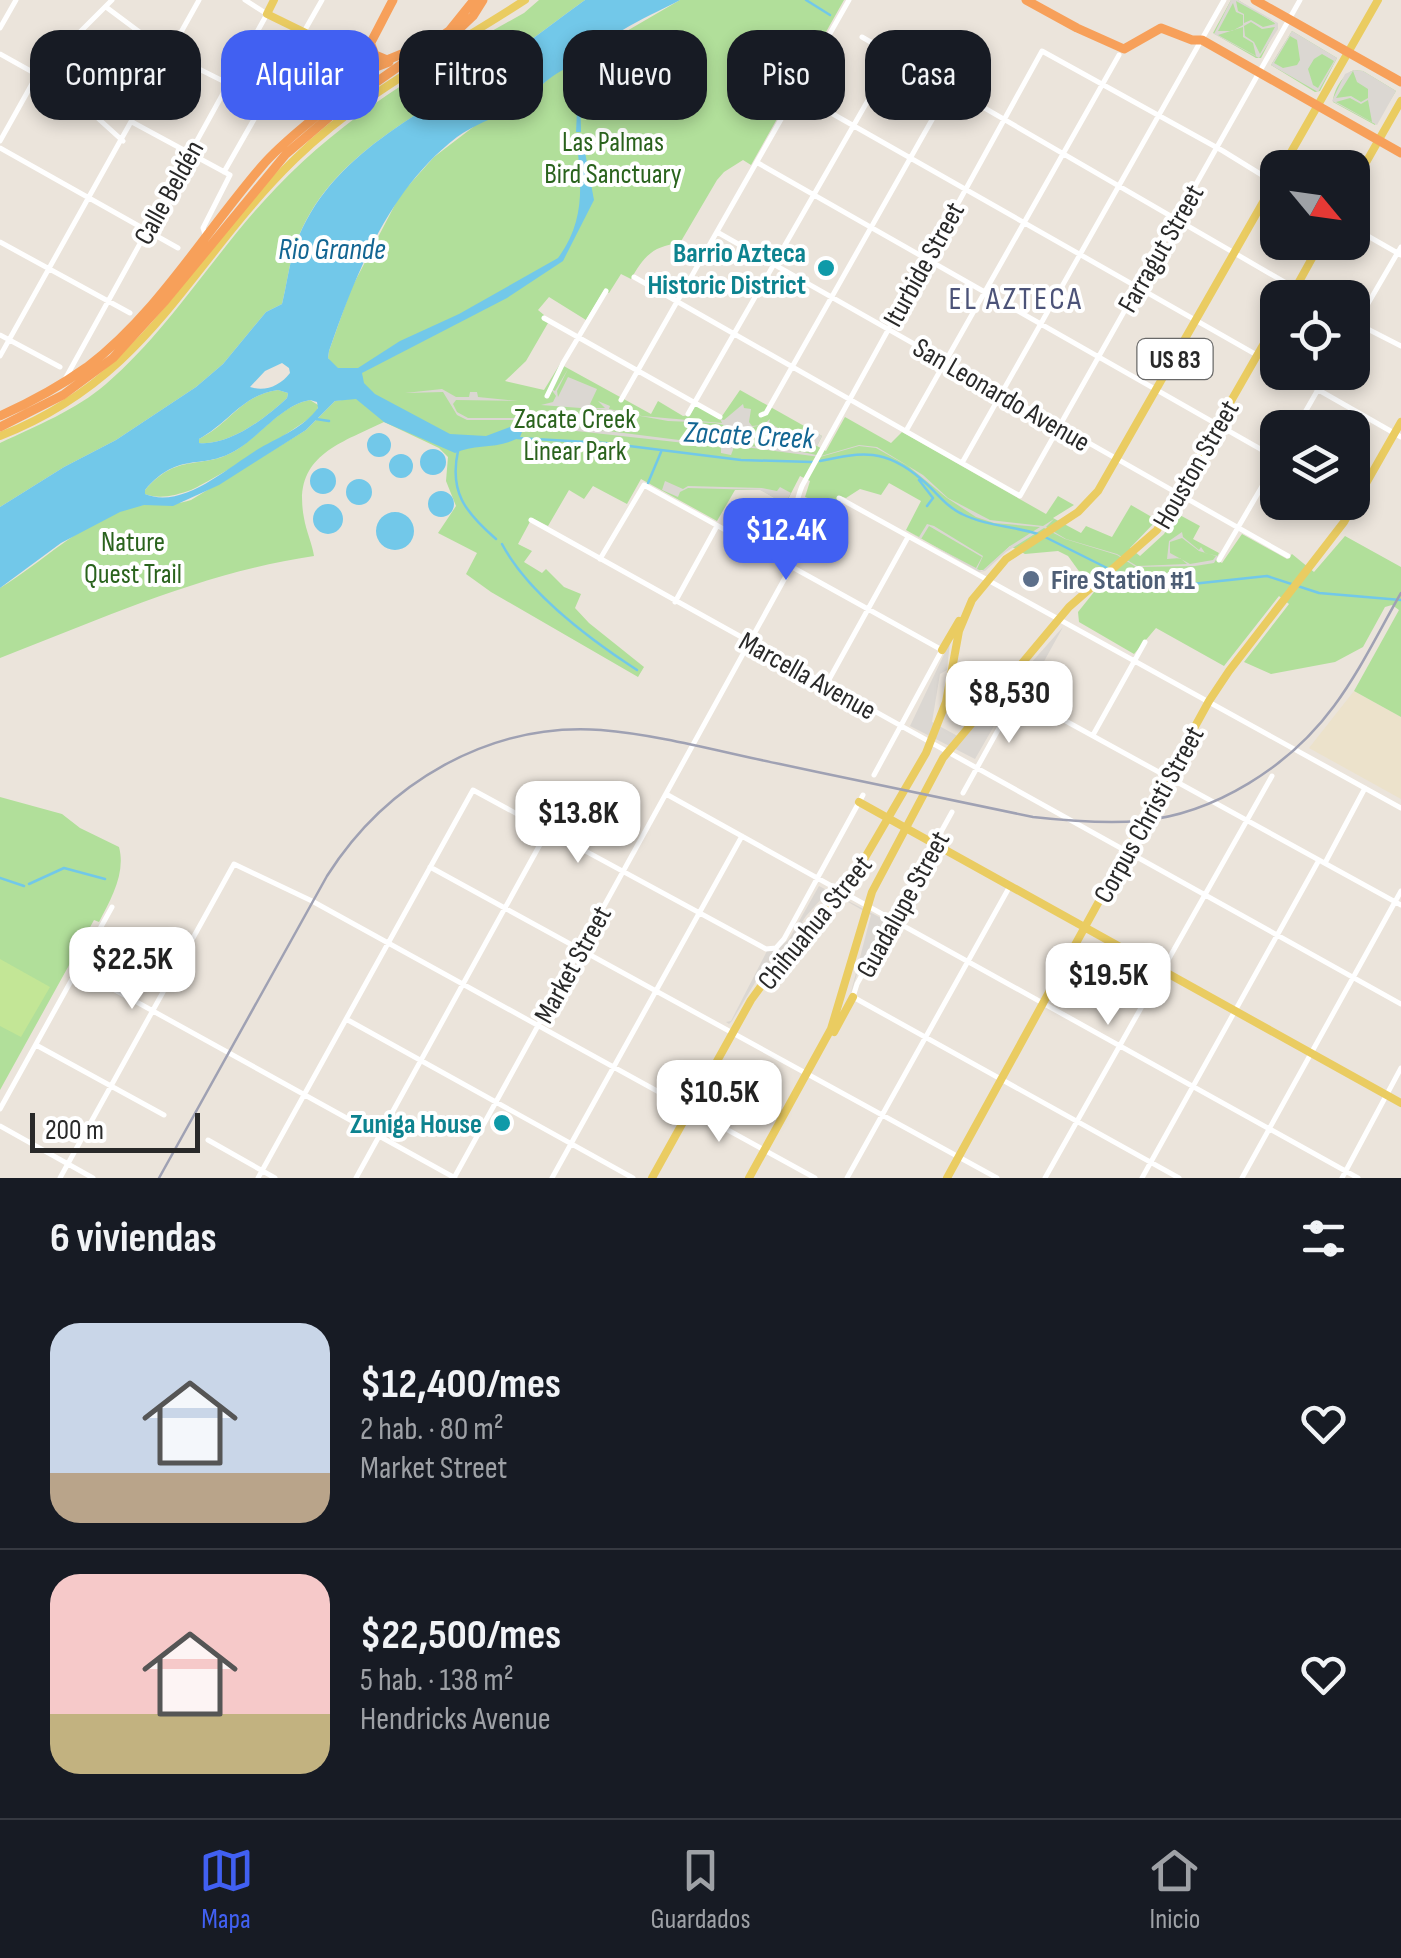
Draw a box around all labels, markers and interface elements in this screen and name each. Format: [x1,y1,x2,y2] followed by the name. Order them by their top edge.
[30,30,201,120] chip: Comprar
[221,30,379,120] chip: Alquilar
[399,30,543,120] chip: Filtros
[563,30,707,120] chip: Nuevo
[727,30,845,120] chip: Piso
[865,30,991,120] chip: Casa
[544,126,682,191] park label: Las Palmas Bird Sanctuary
[127,135,211,251] street label: Calle Beldén
[1260,150,1370,260] north arrow
[1260,150,1370,520] map controls
[1111,179,1211,319] street label: Farragut Street
[877,197,972,333] street label: Iturbide Street
[278,232,386,268] water label: Rio Grande
[647,237,806,302] place label: Barrio Azteca Historic District
[815,257,837,279] marker: Barrio Azteca Historic District
[948,280,1084,319] district label: EL AZTECA
[1260,280,1370,390] button: locate
[907,331,1096,459] street label: San Leonardo Avenue
[1138,339,1212,379] road number: US 83
[1146,395,1246,535] street label: Houston Street
[514,403,636,468] park label: Zacate Creek Linear Park
[1260,410,1370,520] button: layers
[682,415,815,457] water label: Zacate Creek
[705,498,867,583] pin: $12.4K
[745,511,827,550] text: $12.4K
[84,526,182,591] park label: Nature Quest Trail
[1051,564,1195,597] place label: Fire Station #1
[1020,568,1042,590] marker: Fire Station #1
[733,625,882,727] street label: Marcella Avenue
[928,661,1090,746] pin: $8,530
[968,674,1050,713] text: $8,530
[1087,721,1211,909] street label: Corpus Christi Street
[497,781,659,866] pin: $13.8K
[537,794,619,833] text: $13.8K
[850,826,957,984] street label: Guadalupe Street
[751,849,879,997] street label: Chihuahua Street
[528,900,619,1029] street label: Market Street
[51,927,213,1012] pin: $22.5K
[91,940,173,979] text: $22.5K
[1027,943,1189,1028] pin: $19.5K
[1068,956,1148,995] text: $19.5K
[638,1060,800,1145] pin: $10.5K
[679,1073,759,1112] text: $10.5K
[30,1108,200,1152] scale bar
[350,1108,482,1141] place label: Zuniga House
[491,1112,513,1134] marker: Zuniga House
[45,1114,104,1147] text: 200 m
[1296,1211,1351,1266] icon: filters
[50,1213,217,1264] text: 6 viviendas
[360,1359,561,1410] text: $12,400/mes
[130,1363,250,1483] icon: home
[1296,1396,1351,1451] icon: heart
[360,1410,504,1449] text: 2 hab. · 80 m²
[360,1449,507,1488] text: Market Street
[360,1610,561,1661] text: $22,500/mes
[130,1614,250,1734] icon: home
[1296,1647,1351,1702] icon: heart
[360,1661,514,1700] text: 5 hab. · 138 m²
[360,1700,551,1739] text: Hendricks Avenue
[199,1843,254,1936] tab: Mapa
[651,1843,750,1936] tab: Guardados
[1147,1843,1202,1936] tab: Inicio

